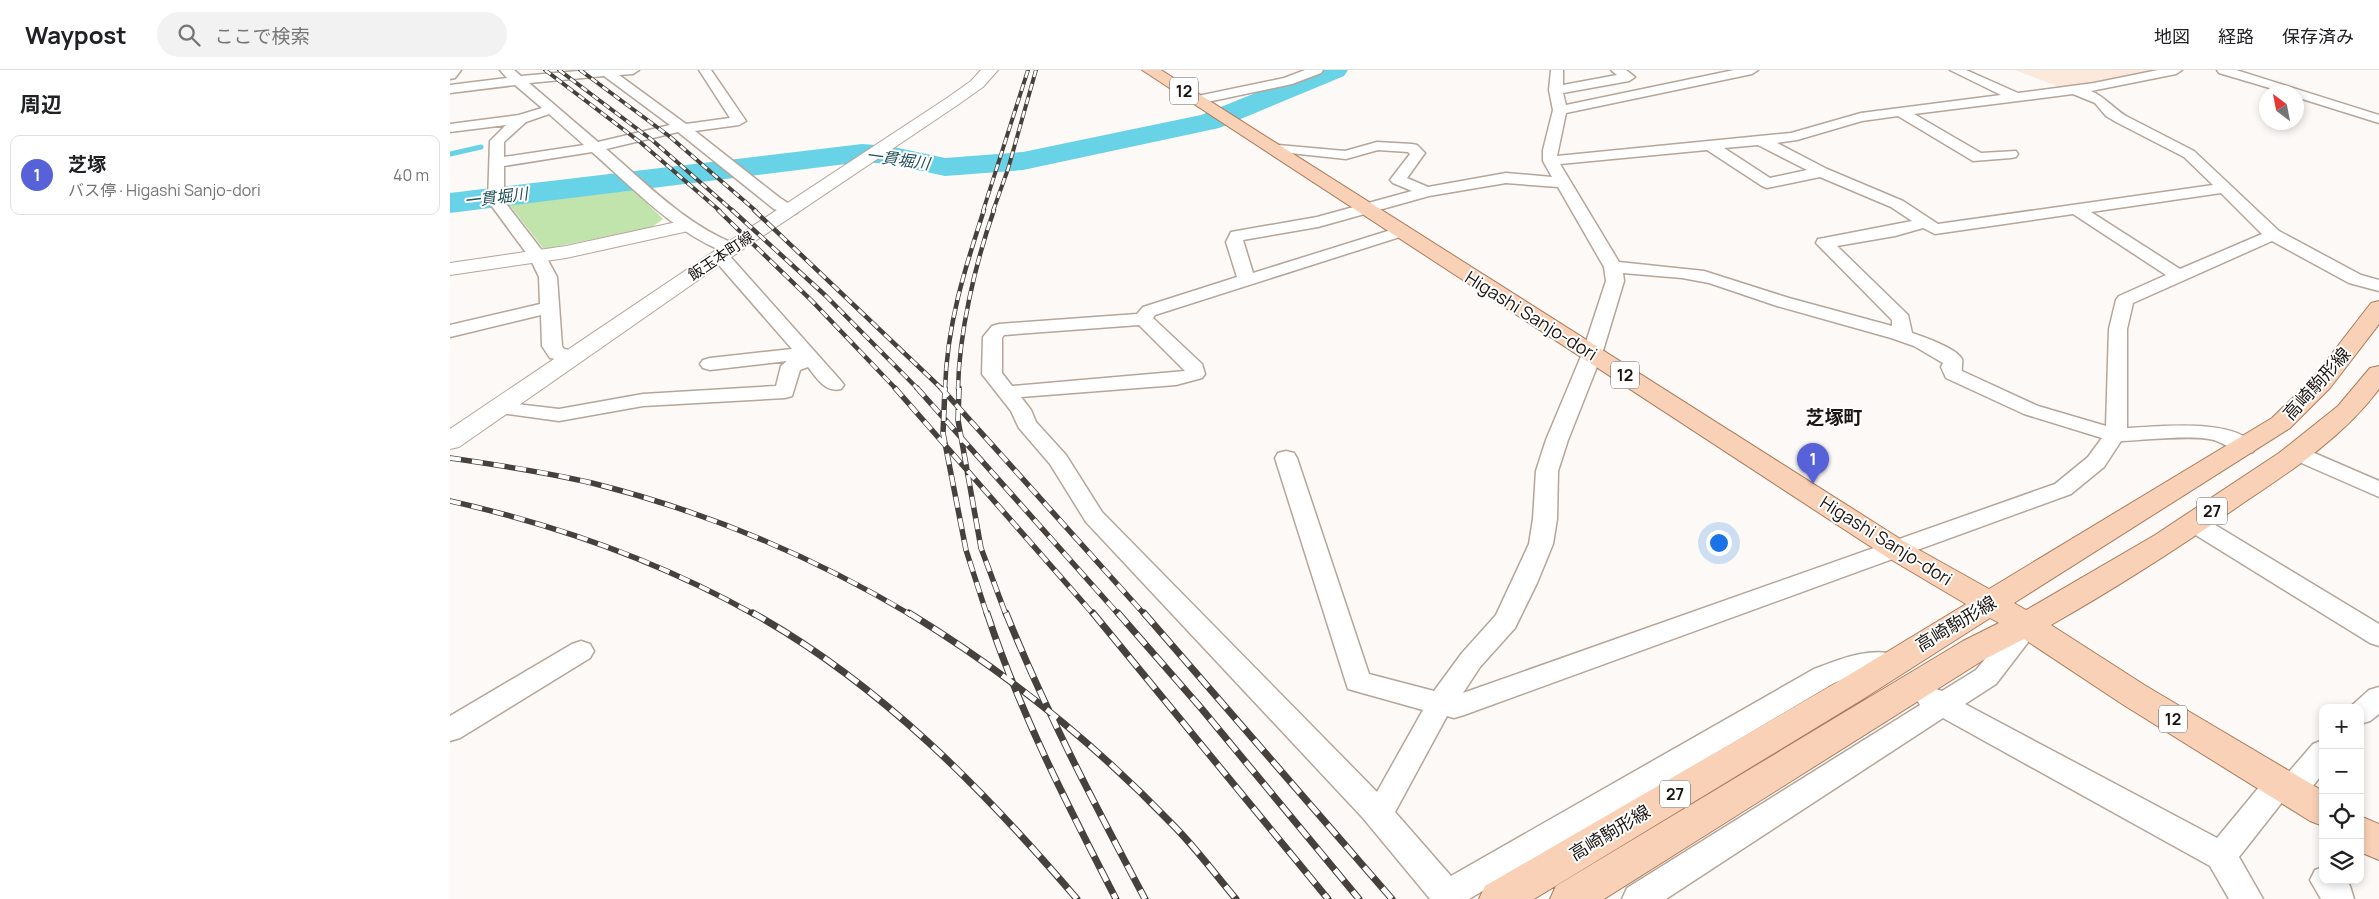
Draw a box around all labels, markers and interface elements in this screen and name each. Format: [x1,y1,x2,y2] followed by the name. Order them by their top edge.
[157,12,507,57] search box
[25,18,127,51] text: Waypost
[175,21,203,49] icon: search
[215,23,310,49] text: ここで検索
[2154,24,2190,48] text: 地図
[2218,24,2254,48] text: 経路
[2282,24,2354,48] text: 保存済み
[1170,78,1198,104] road number: 12
[2259,85,2304,130] north arrow
[20,90,62,118] text: 周辺
[865,144,933,175] water label: 一貫堀川
[68,151,106,177] text: 芝塚
[33,164,41,186] text: 1
[393,164,429,186] text: 40 m
[68,179,261,201] text: バス停 · Higashi Sanjo-dori
[463,182,531,212] water label: 一貫堀川
[684,226,758,285] street label: 飯玉本町線
[1461,265,1602,366] street label: Higashi Sanjo-dori
[2277,342,2355,425] street label: 高崎駒形線
[1611,362,1639,388] road number: 12
[1805,404,1863,430] district label: 芝塚町
[1797,443,1829,484] pin: 1
[1816,490,1957,591] street label: Higashi Sanjo-dori
[2197,498,2227,524] road number: 27
[1706,530,1732,556] your location
[1911,590,2000,657] street label: 高崎駒形線
[2319,704,2364,884] map controls
[2319,704,2364,749] button: +
[2159,706,2187,732] road number: 12
[2319,749,2364,794] button: −
[1660,781,1690,808] road number: 27
[2319,794,2364,839] button: locate
[1565,799,1654,866] street label: 高崎駒形線
[2319,839,2364,884] button: layers

